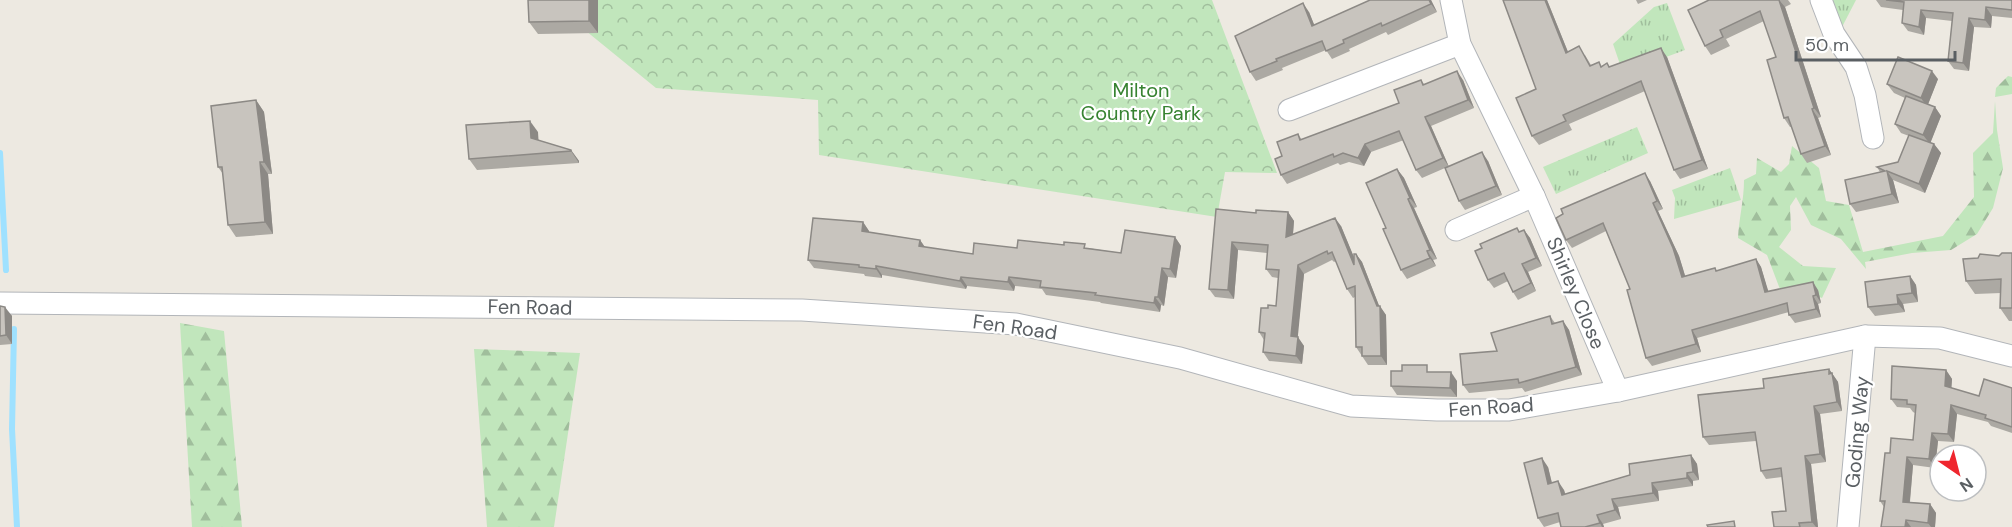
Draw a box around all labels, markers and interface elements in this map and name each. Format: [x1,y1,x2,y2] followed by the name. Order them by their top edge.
[1796,24,1955,62] scale bar
[1805,33,1849,57] text: 50 m
[1081,77,1201,126] park label: Milton Country Park
[1541,233,1611,353] street label: Shirley Close
[487,293,573,321] street label: Fen Road
[971,308,1059,346] street label: Fen Road
[1839,375,1875,489] street label: Goding Way
[1448,391,1534,423] street label: Fen Road
[1928,443,1988,503] north arrow
[1956,473,1977,497] text: N

